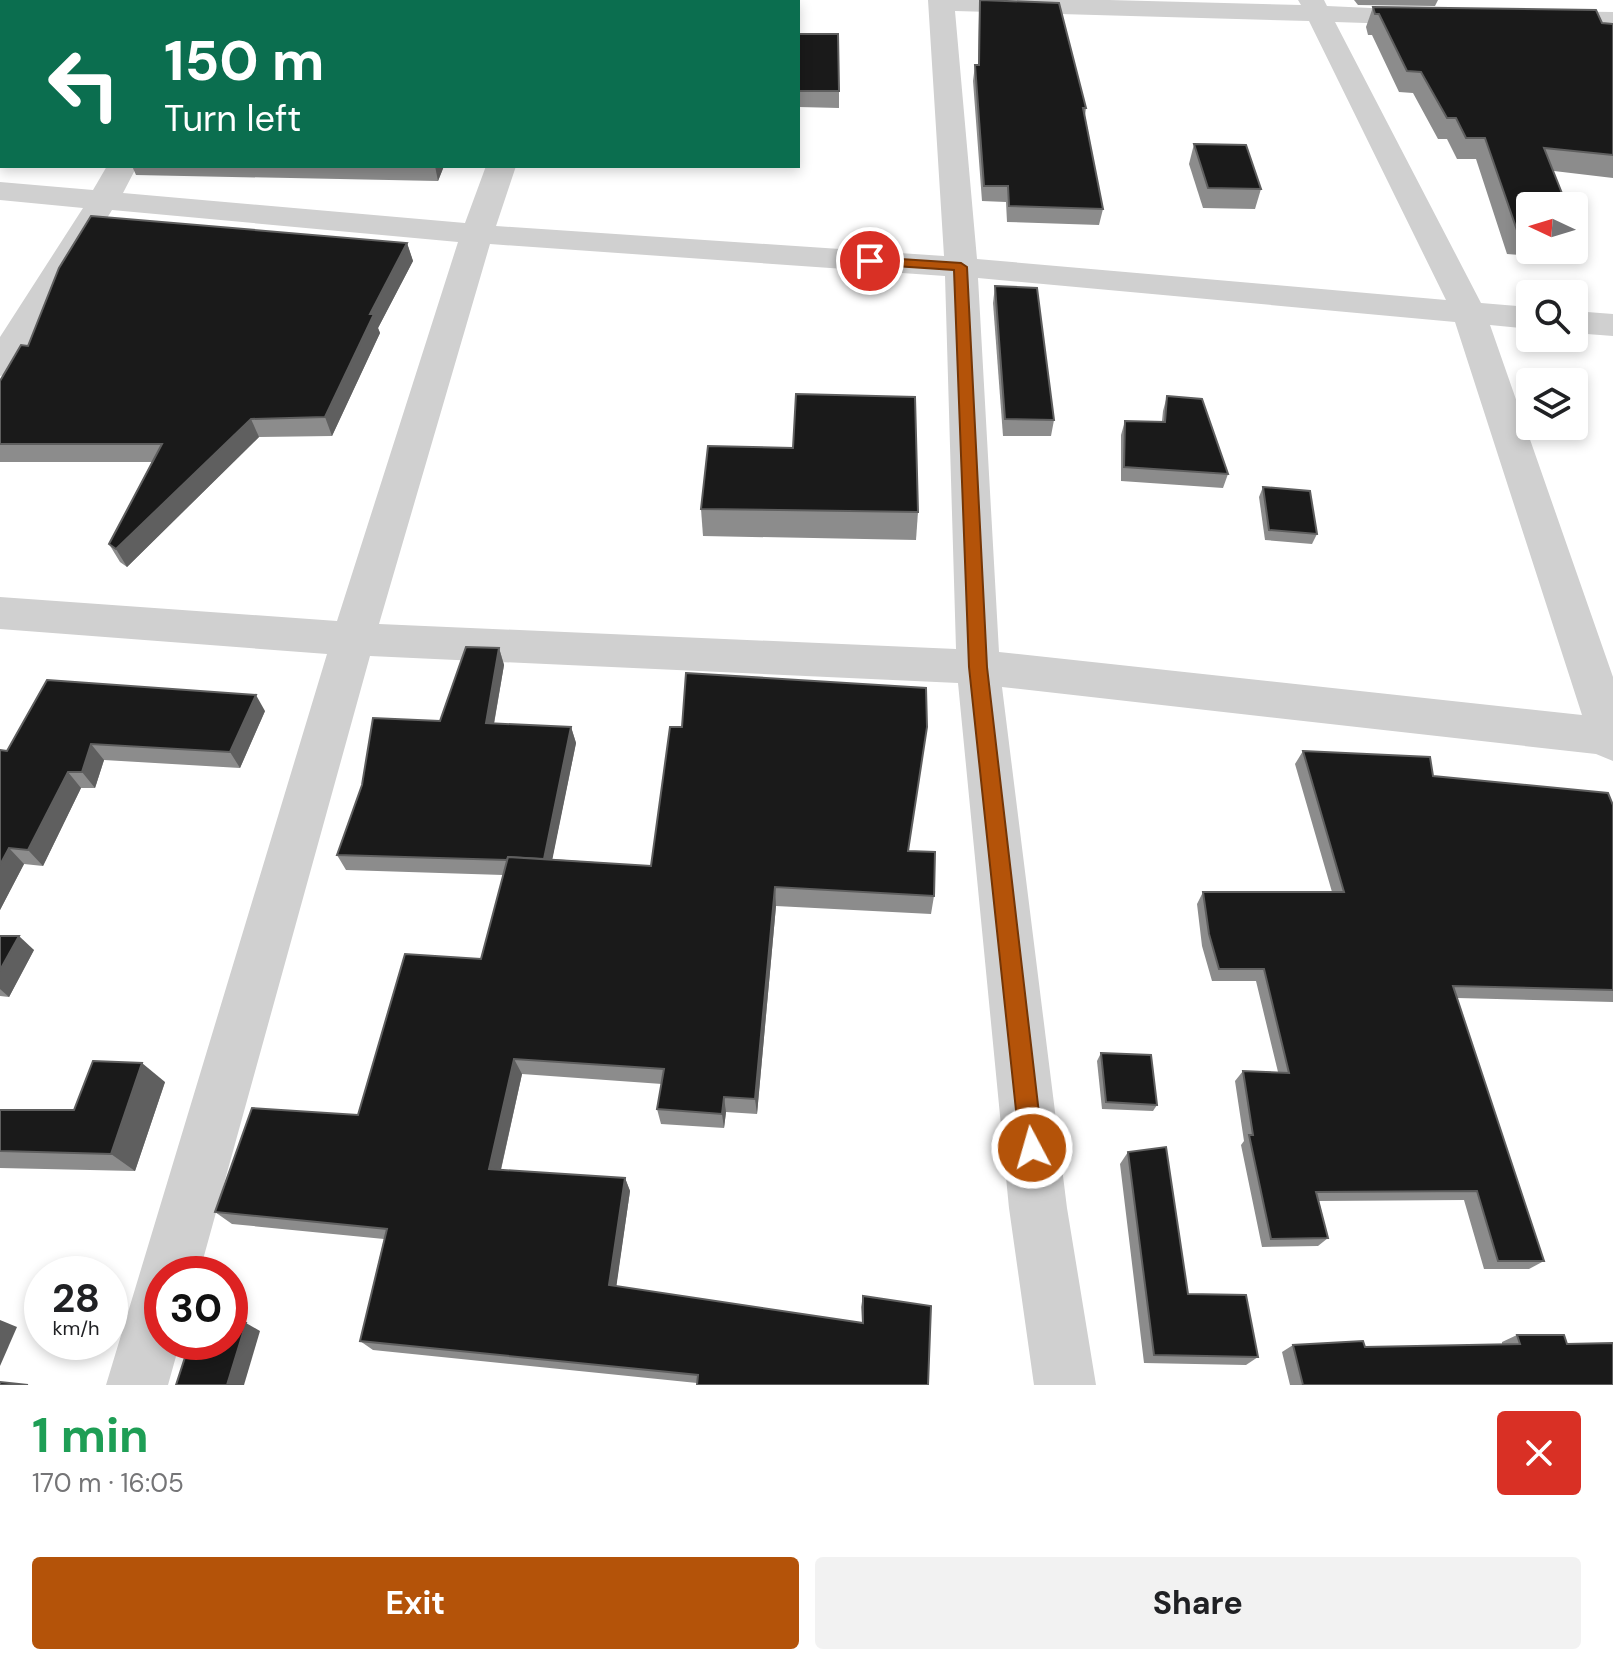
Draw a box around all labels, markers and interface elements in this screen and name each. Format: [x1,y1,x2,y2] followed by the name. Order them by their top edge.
[164,24,325,97] text: 150 m
[32,32,136,136] icon: left
[164,95,301,142] text: Turn left
[1516,192,1588,264] north arrow
[1516,192,1588,440] map controls
[836,227,904,295] pin
[848,239,892,283] icon: arrive
[1516,280,1588,352] button: search
[1516,368,1588,440] button: layers
[990,1106,1074,1190] position arrow
[144,1256,248,1360] speed limit sign: 30
[52,1272,100,1324] text: 28
[52,1315,100,1341] text: km/h
[32,1404,149,1467] text: 1 min
[1497,1411,1581,1495] button: close
[32,1466,184,1500] text: 170 m · 16:05
[32,1557,799,1649] button: Exit
[815,1557,1581,1649] button: Share

